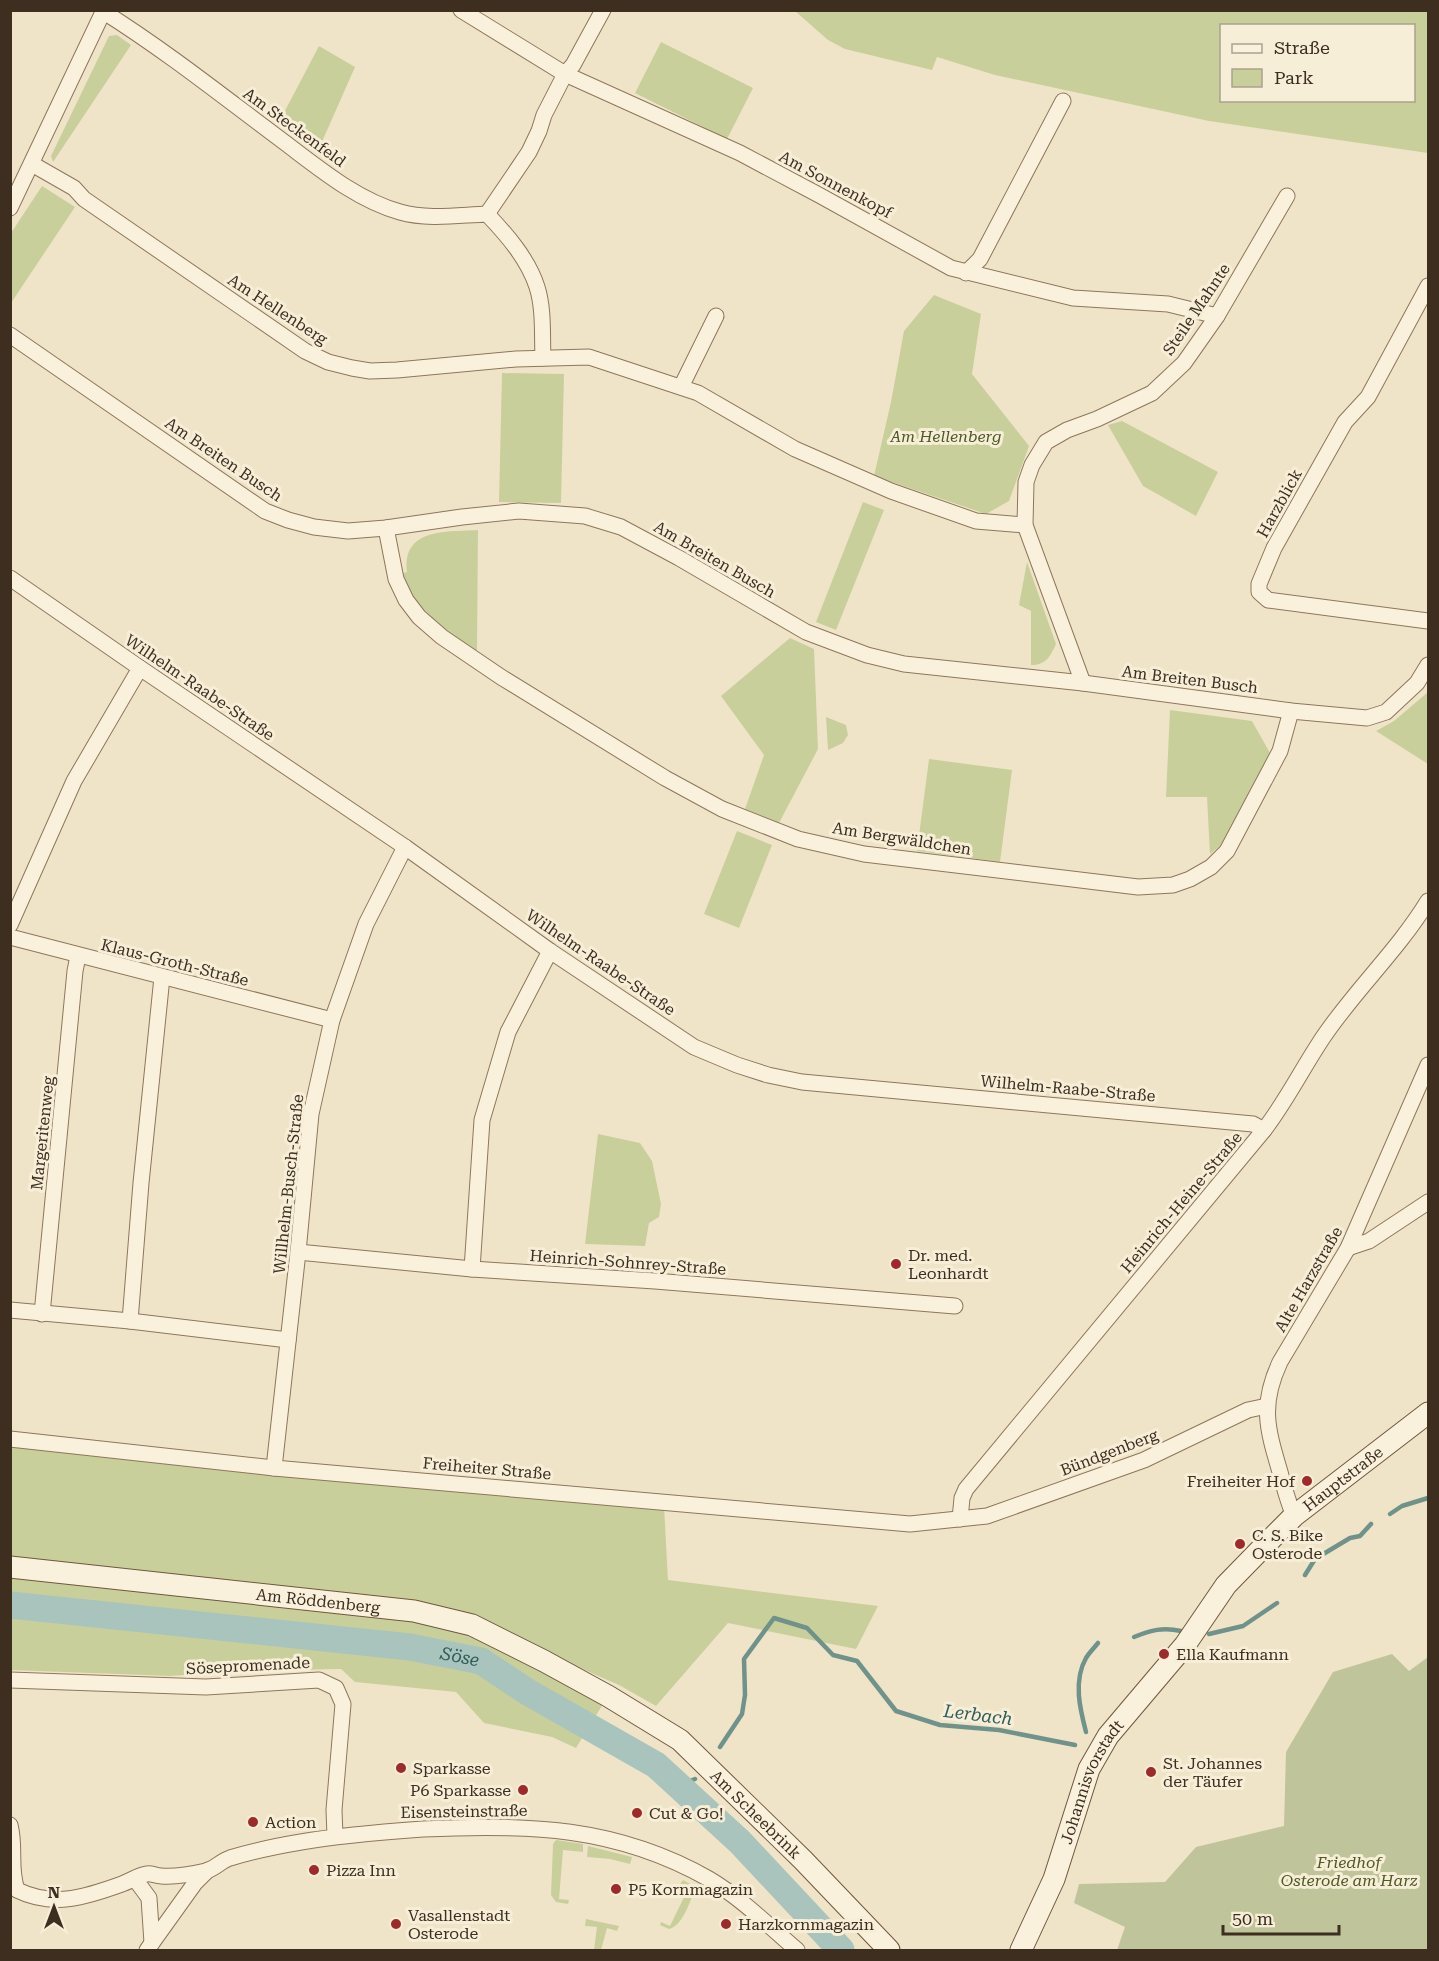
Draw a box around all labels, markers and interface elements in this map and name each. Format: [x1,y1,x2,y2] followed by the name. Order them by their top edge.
[1220,24,1415,102] legend
[1274,37,1330,58] text: Straße
[1274,67,1314,88] text: Park
[240,84,350,171] street label: Am Steckenfeld
[776,147,896,223] street label: Am Sonnenkopf
[1159,260,1234,359] street label: Steile Mahnte
[224,270,332,349] street label: Am Hellenberg
[162,413,286,506] street label: Am Breiten Busch
[890,427,1001,446] park label: Am Hellenberg
[1253,466,1306,541] street label: Harzblick
[651,517,779,602] street label: Am Breiten Busch
[122,630,278,745] street label: Wilhelm-Raabe-Straße
[1121,662,1259,697] street label: Am Breiten Busch
[831,818,973,859] street label: Am Bergwäldchen
[523,905,679,1020] street label: Wilhelm-Raabe-Straße
[99,935,251,990] street label: Klaus-Groth-Straße
[980,1071,1157,1106] street label: Wilhelm-Raabe-Straße
[27,1074,58,1191] street label: Margeritenweg
[270,1093,307,1275] street label: Willhelm-Busch-Straße
[1117,1128,1246,1277] street label: Heinrich-Heine-Straße
[1271,1223,1346,1335] street label: Alte Harzstraße
[529,1246,727,1279] street label: Heinrich-Sohnrey-Straße
[908,1246,988,1283] place label: Dr. med. Leonhardt
[889,1257,903,1271] marker: Dr. med. Leonhardt
[1058,1425,1162,1480] street label: Bündgenberg
[1299,1442,1387,1516] street label: Hauptstraße
[422,1453,552,1484] street label: Freiheiter Straße
[1187,1472,1296,1491] place label: Freiheiter Hof
[1300,1474,1314,1488] marker: Freiheiter Hof
[1252,1526,1323,1563] place label: C. S. Bike Osterode
[1233,1537,1247,1551] marker: C. S. Bike Osterode
[255,1585,382,1617] street label: Am Röddenberg
[438,1642,481,1670] water label: Söse
[1176,1645,1289,1664] place label: Ella Kaufmann
[1157,1647,1171,1661] marker: Ella Kaufmann
[185,1653,311,1678] street label: Sösepromenade
[941,1700,1014,1729] water label: Lerbach
[1057,1716,1128,1846] street label: Johannisvorstadt
[1163,1754,1262,1791] place label: St. Johannes der Täufer
[413,1759,491,1778] place label: Sparkasse
[394,1761,408,1775] marker: Sparkasse
[1144,1765,1158,1779] marker: St. Johannes der Täufer
[706,1766,805,1863] street label: Am Scheebrink
[410,1781,511,1800] place label: P6 Sparkasse
[516,1783,530,1797] marker: P6 Sparkasse
[400,1801,528,1822] street label: Eisensteinstraße
[649,1804,724,1823] place label: Cut & Go!
[630,1806,644,1820] marker: Cut & Go!
[265,1813,316,1832] place label: Action
[246,1815,260,1829] marker: Action
[1281,1853,1417,1890] park label: Friedhof Osterode am Harz
[326,1861,396,1880] place label: Pizza Inn
[307,1863,321,1877] marker: Pizza Inn
[24,1877,84,1937] north arrow
[628,1880,753,1899] place label: P5 Kornmagazin
[609,1882,623,1896] marker: P5 Kornmagazin
[48,1883,60,1902] text: N
[1223,1898,1338,1936] scale bar
[408,1906,510,1943] place label: Vasallenstadt Osterode
[1232,1908,1273,1929] text: 50 m
[738,1915,874,1934] place label: Harzkornmagazin
[389,1917,403,1931] marker: Vasallenstadt Osterode
[719,1917,733,1931] marker: Harzkornmagazin

